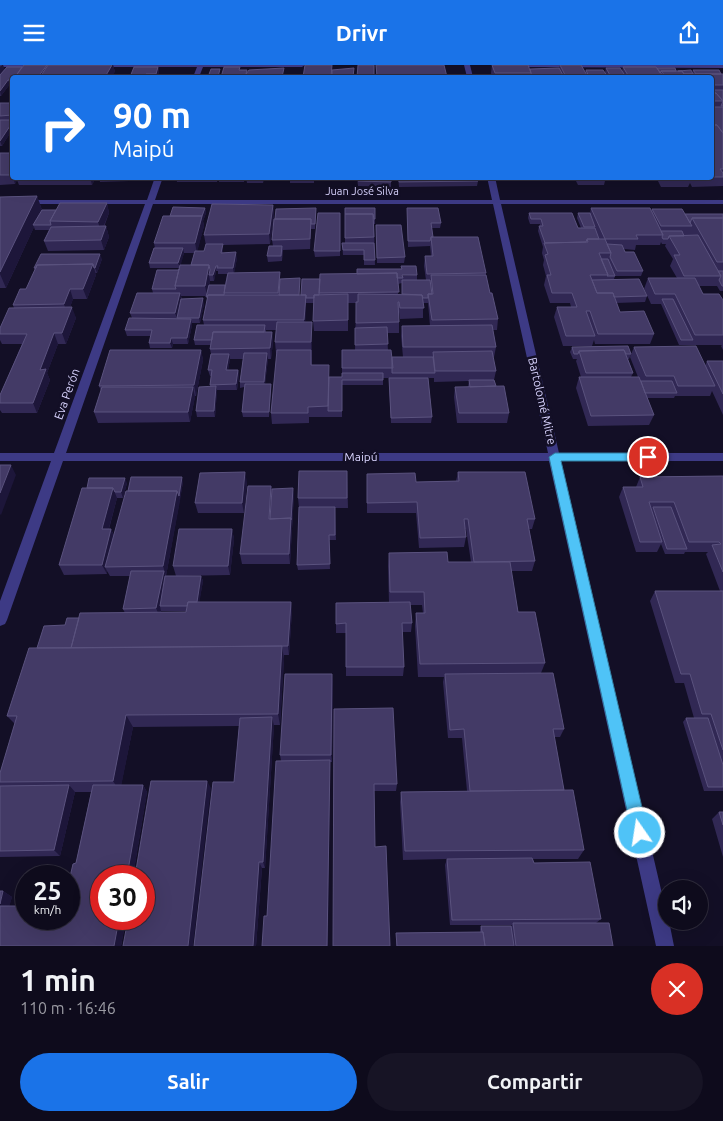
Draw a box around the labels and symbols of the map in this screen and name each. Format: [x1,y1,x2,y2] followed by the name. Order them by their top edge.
[325,185,399,197] street label: Juan José Silva
[526,356,559,446] street label: Bartolomé Mitre
[51,367,82,421] street label: Eva Perón
[627,436,669,478] pin
[344,450,378,463] street label: Maipú
[613,806,665,858] position arrow
[90,865,155,930] speed limit sign: 30

